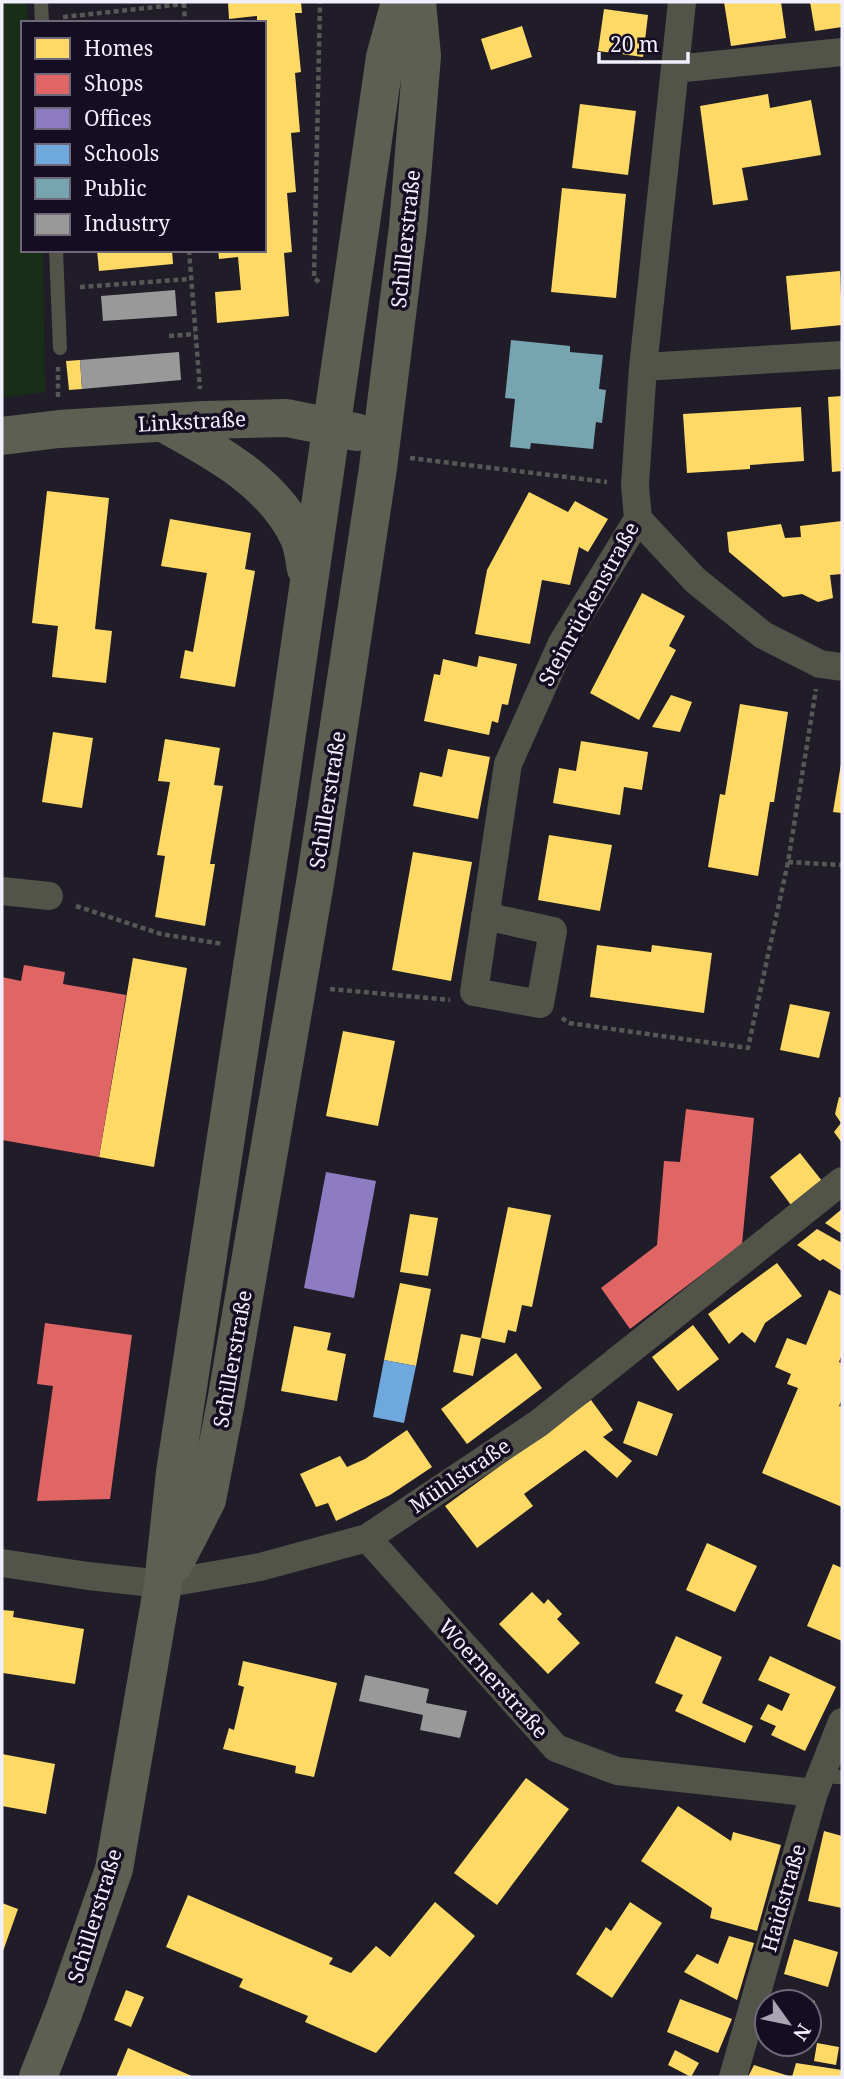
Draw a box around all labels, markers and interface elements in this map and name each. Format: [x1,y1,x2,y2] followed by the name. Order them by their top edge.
[21,21,266,252] legend
[599,21,688,65] scale bar
[610,30,659,58] text: 20 m
[84,34,153,62] text: Homes
[84,69,143,97] text: Shops
[84,104,152,132] text: Offices
[84,139,159,167] text: Schools
[384,168,426,309] street label: Schillerstraße
[84,174,146,202] text: Public
[84,209,170,237] text: Industry
[137,404,247,438] street label: Linkstraße
[531,516,645,691] street label: Steinrückenstraße
[302,729,352,871] street label: Schillerstraße
[206,1288,258,1430] street label: Schillerstraße
[404,1431,515,1519] street label: Mühlstraße
[433,1613,555,1744] street label: Woernerstraße
[754,1840,812,1955] street label: Haidstraße
[60,1845,128,1986] street label: Schillerstraße
[753,1988,823,2058] north arrow
[787,2019,817,2046] text: N

